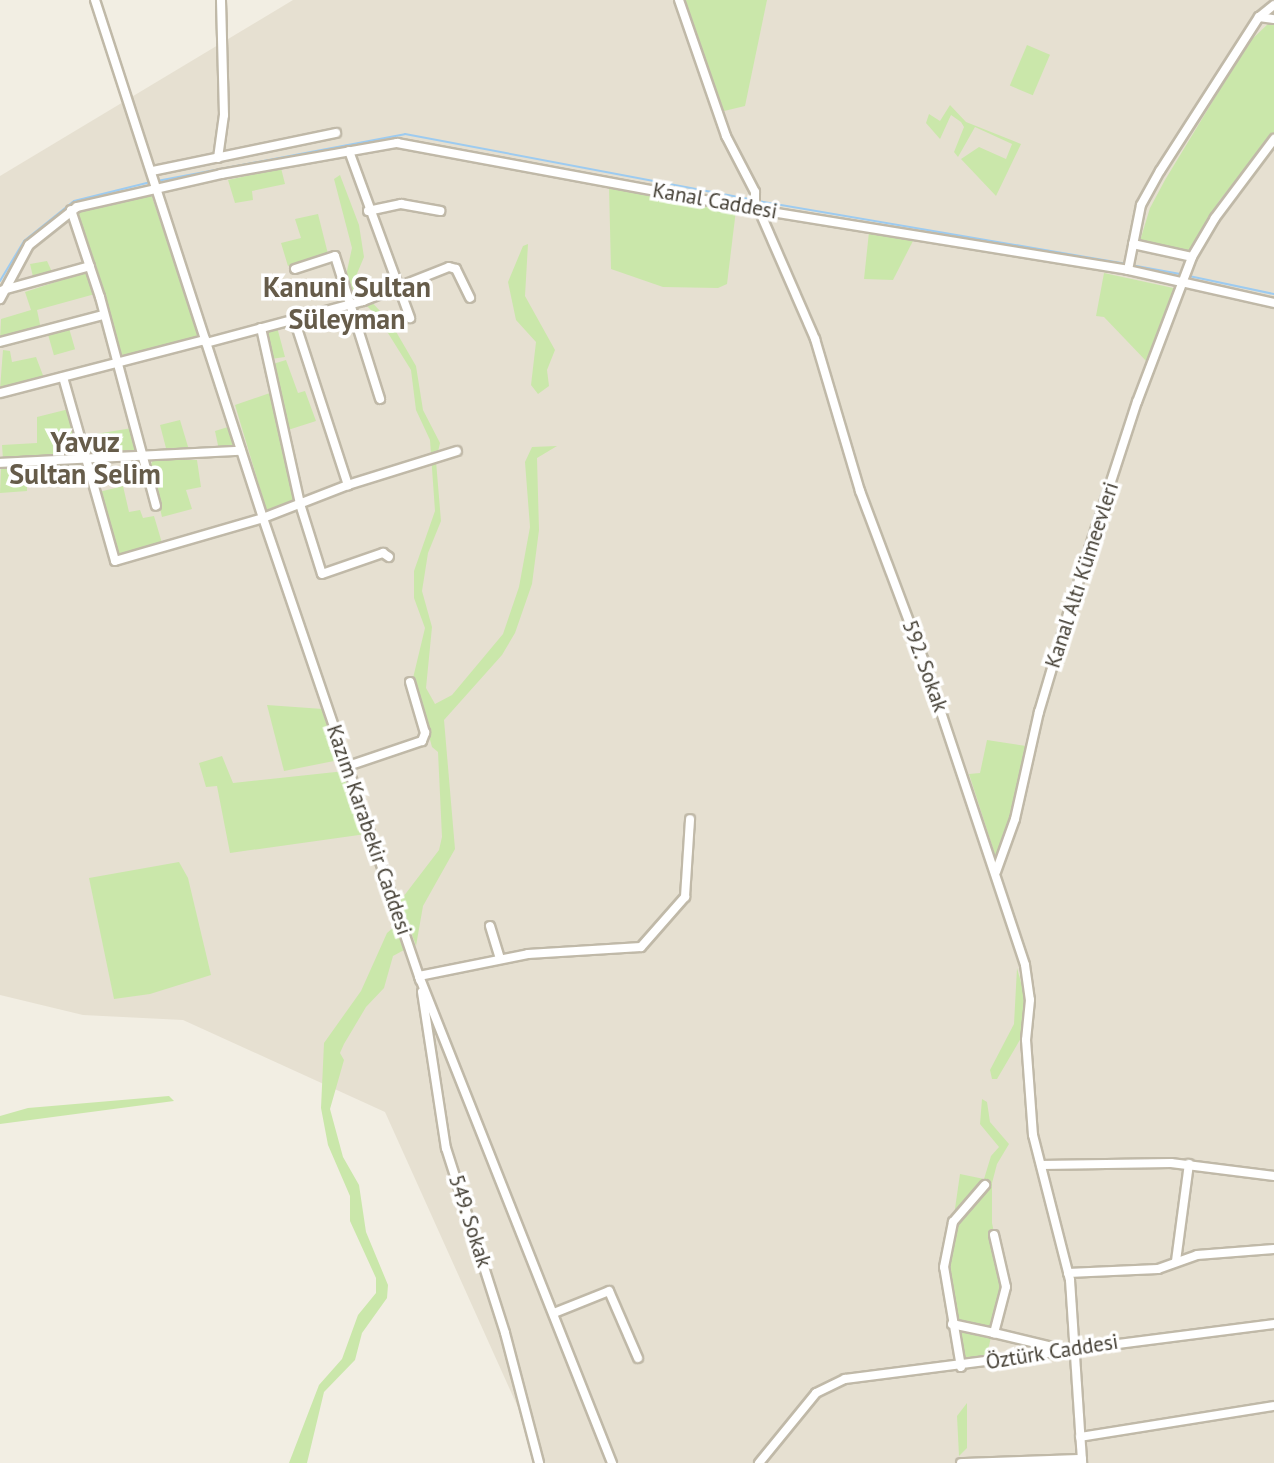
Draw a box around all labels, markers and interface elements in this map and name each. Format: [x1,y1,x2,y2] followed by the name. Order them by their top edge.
[651,178,779,224] street label: Kanal Caddesi
[263,270,431,336] district label: Kanuni Sultan Süleyman
[9,425,161,491] district label: Yavuz Sultan Selim
[1040,479,1124,671] street label: Kanal Altı Kümeevleri
[897,616,953,716] street label: 592. Sokak
[321,722,417,938] street label: Kazım Karabekir Caddesi
[443,1171,497,1271] street label: 549. Sokak
[984,1329,1120,1375] street label: Öztürk Caddesi

